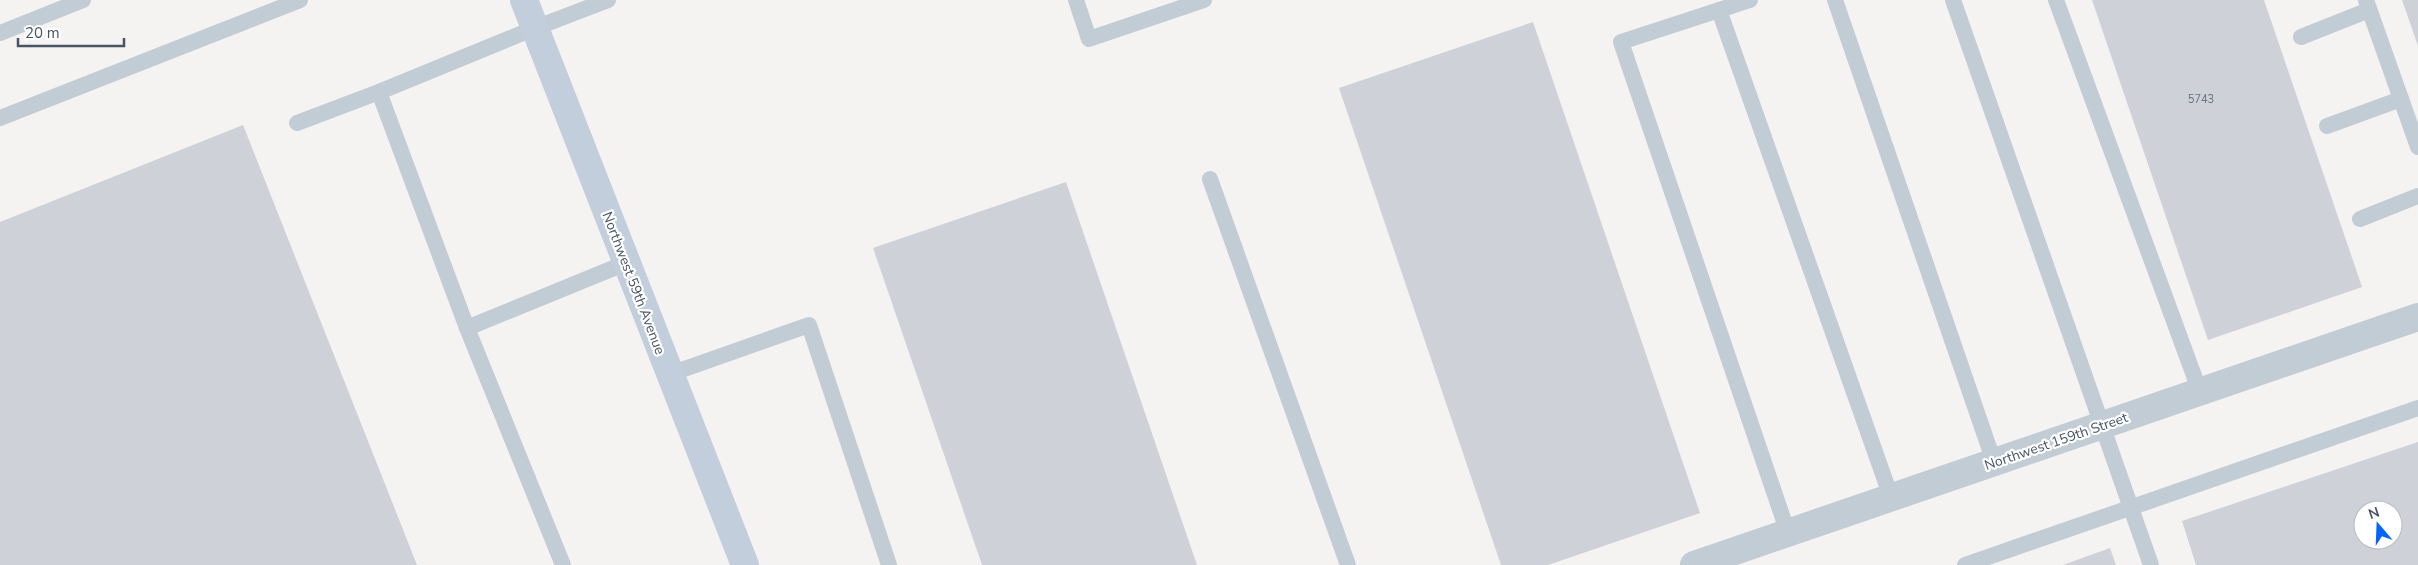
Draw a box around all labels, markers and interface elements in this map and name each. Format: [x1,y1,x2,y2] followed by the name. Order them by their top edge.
[18,15,124,47] scale bar
[25,23,60,43] text: 20 m
[2188,92,2214,107] house number: 5743
[598,209,670,357] street label: Northwest 59th Avenue
[1982,408,2130,475] street label: Northwest 159th Street
[2353,500,2403,550] north arrow
[2366,502,2382,524] text: N

